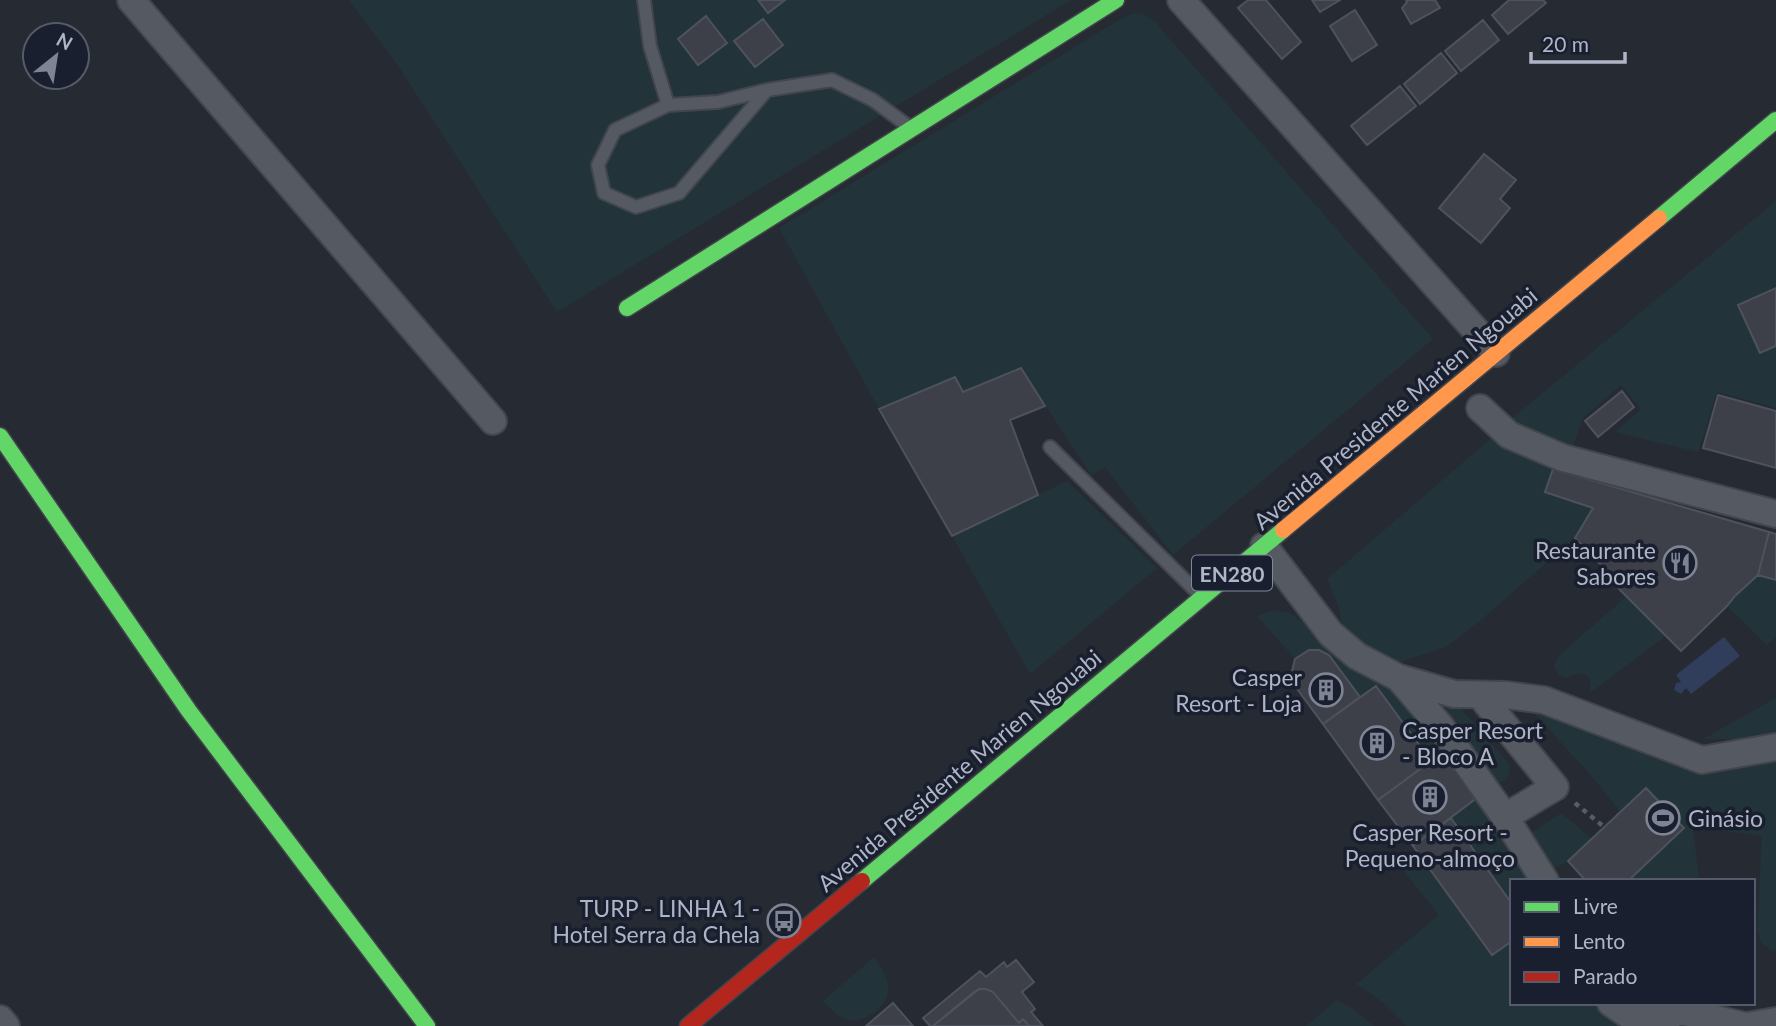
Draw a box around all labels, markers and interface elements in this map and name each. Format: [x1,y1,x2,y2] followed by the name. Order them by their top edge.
[21,21,91,91] north arrow
[1531,21,1626,65] scale bar
[53,27,77,54] text: N
[1542,31,1589,56] text: 20 m
[1247,281,1543,535] street label: Avenida Presidente Marien Ngouabi
[1535,536,1656,590] place label: Restaurante Sabores
[1661,544,1699,582] restaurant icon: Restaurante Sabores
[1192,556,1272,590] road number: EN280
[811,643,1107,897] street label: Avenida Presidente Marien Ngouabi
[1175,663,1303,717] place label: Casper Resort - Loja
[1307,671,1345,709] building icon: Casper Resort - Loja
[1402,716,1544,770] place label: Casper Resort - Bloco A
[1358,724,1396,762] building icon: Casper Resort - Bloco A
[1411,778,1449,816] building icon: Casper Resort - Pequeno-almoço
[1644,799,1682,837] sports icon: Ginásio
[1688,804,1763,832] place label: Ginásio
[1345,818,1515,872] place label: Casper Resort - Pequeno-almoço
[1510,879,1755,1005] legend
[1573,893,1618,918] text: Livre
[552,894,760,948] place label: TURP - LINHA 1 - Hotel Serra da Chela
[765,902,803,940] bus stop icon: TURP - LINHA 1 - Hotel Serra da Chela
[1573,928,1625,953] text: Lento
[1573,963,1637,988] text: Parado

